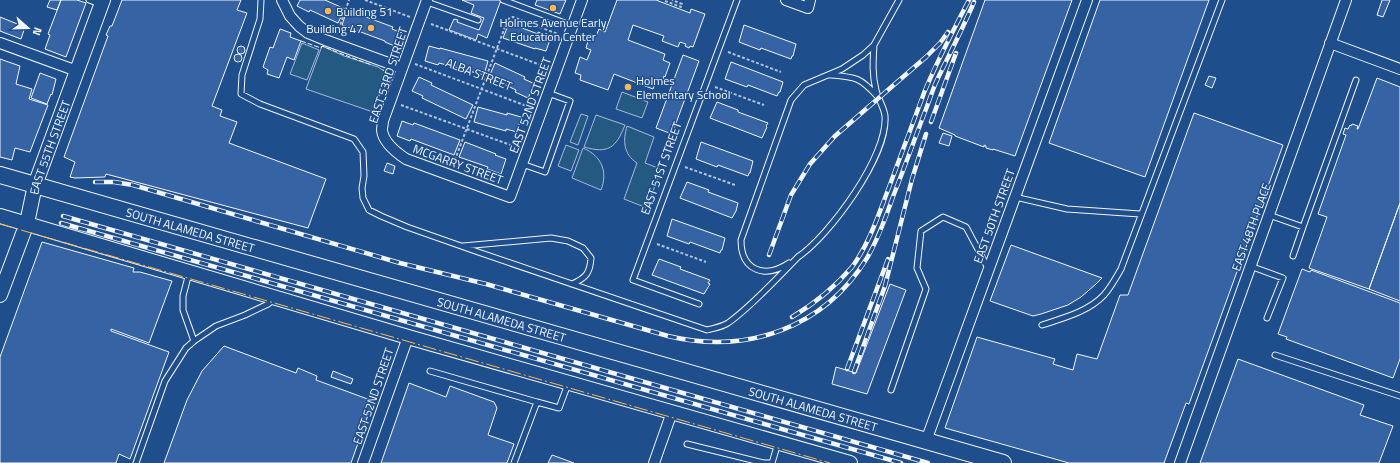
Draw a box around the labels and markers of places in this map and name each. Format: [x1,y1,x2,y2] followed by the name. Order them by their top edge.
[336,2,393,21] place label: Building 51
[548,3,558,13] marker: Holmes Avenue Early Education Center
[323,6,333,16] marker: Building 51
[499,13,607,46] place label: Holmes Avenue Early Education Center
[306,19,363,38] place label: Building 47
[366,23,376,33] marker: Building 47
[636,71,730,104] place label: Holmes Elementary School
[623,82,633,92] marker: Holmes Elementary School

